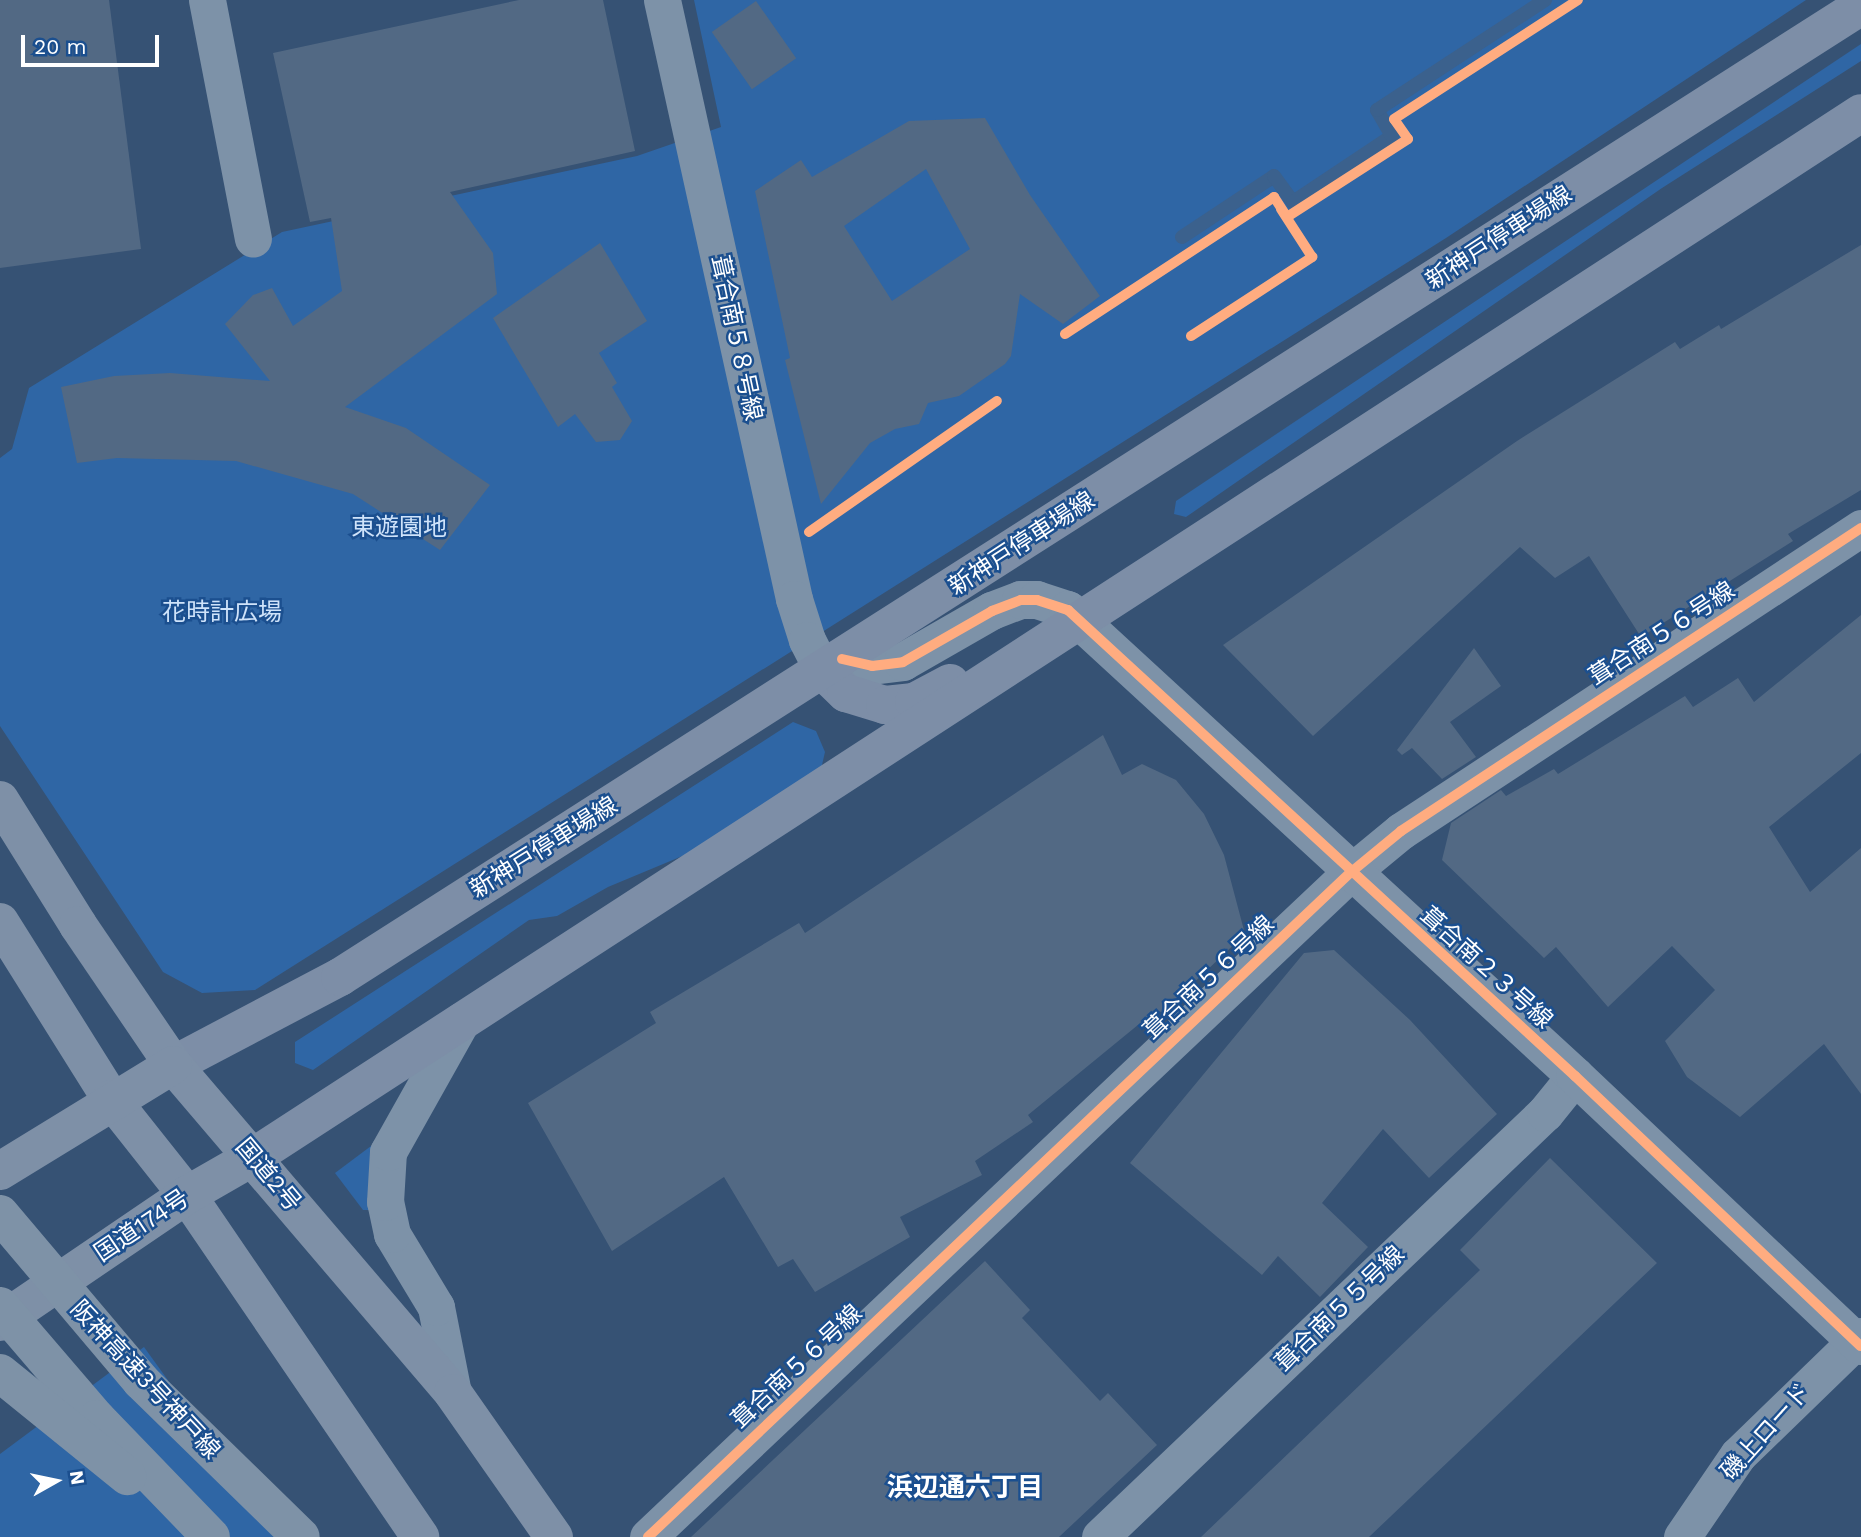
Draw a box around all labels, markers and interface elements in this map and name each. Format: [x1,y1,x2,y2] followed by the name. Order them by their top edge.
[24,21,163,65] scale bar
[34,34,86,59] text: 20 m
[1421,180,1577,296] street label: 新神戸停車場線
[704,253,768,423] street label: 葺合南５８号線
[944,486,1100,602] street label: 新神戸停車場線
[351,514,447,542] park label: 東遊園地
[1584,576,1740,692] street label: 葺合南５６号線
[162,599,282,627] park label: 花時計広場
[465,791,623,905] street label: 新神戸停車場線
[1414,901,1558,1035] street label: 葺合南２３号線
[1138,910,1280,1046] street label: 葺合南５６号線
[229,1133,307,1217] street label: 国道2号
[89,1184,195,1268] street label: 国道174号
[1270,1240,1410,1378] street label: 葺合南５５号線
[64,1295,226,1465] street label: 阪神高速3号神戸線
[726,1299,868,1435] street label: 葺合南５６号線
[1715,1378,1817,1486] street label: 磯上ロード
[21,1446,91,1516] north arrow
[65,1469,90,1486] text: N
[887,1472,1043,1504] district label: 浜辺通六丁目

